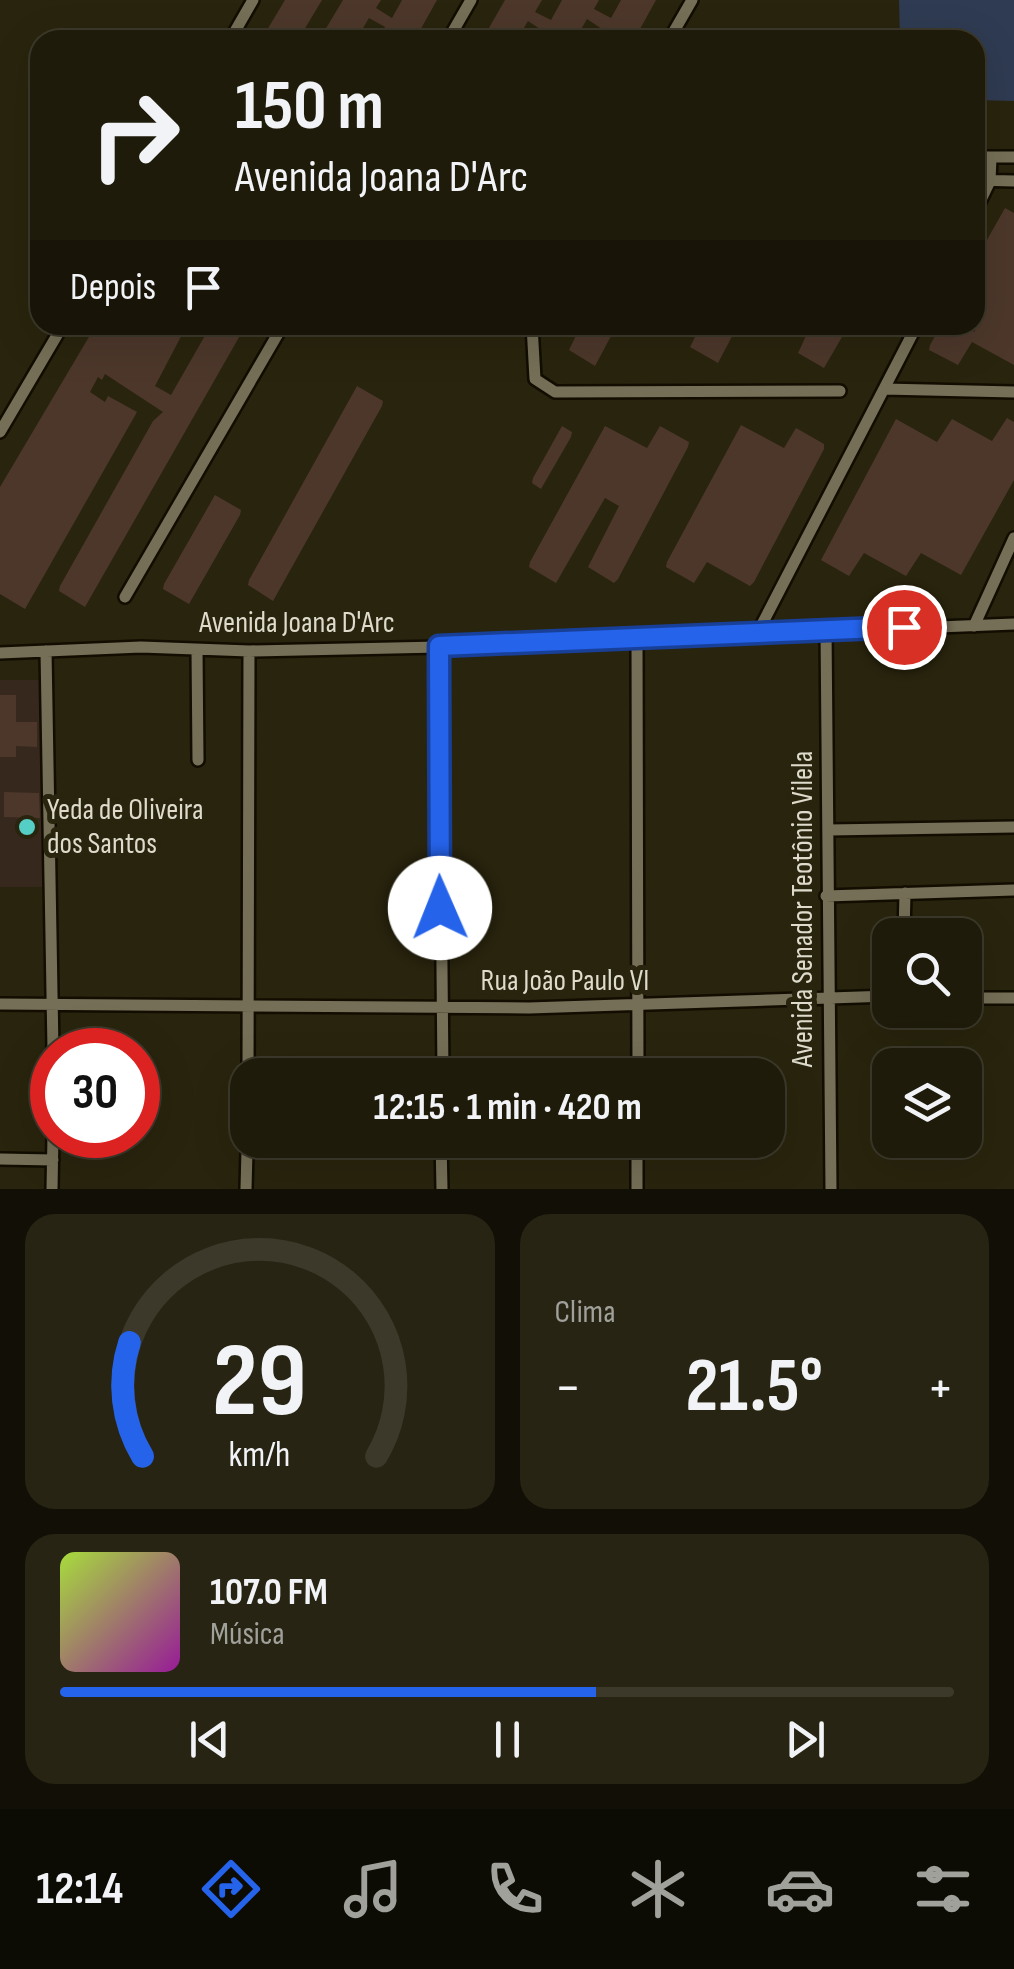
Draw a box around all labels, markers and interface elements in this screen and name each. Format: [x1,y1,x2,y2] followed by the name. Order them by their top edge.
[235,65,384,149] text: 150 m
[70,70,200,200] icon: right
[235,150,528,205] text: Avenida Joana D'Arc
[176,260,231,315] icon: arrive
[70,265,156,310] text: Depois
[862,585,947,670] pin
[877,600,932,655] icon: arrive
[198,605,395,641] street label: Avenida Joana D'Arc
[785,751,821,1068] street label: Avenida Senador Teotônio Vilela
[47,792,203,862] place label: Yeda de Oliveira dos Santos
[16,816,38,838] marker: Yeda de Oliveira dos Santos
[388,856,492,960] position arrow
[872,918,982,1158] map controls
[872,918,982,1028] button: search
[481,963,649,999] street label: Rua João Paulo VI
[30,1028,160,1158] speed limit sign: 30
[872,1048,982,1158] button: layers
[373,1085,642,1130] text: 12:15 · 1 min · 420 m
[555,1293,615,1332] text: Clima
[212,1320,307,1445] text: 29
[685,1342,823,1433] text: 21.5°
[555,1355,581,1422] text: −
[927,1355,954,1422] text: +
[229,1434,291,1477] text: km/h
[210,1570,328,1615] text: 107.0 FM
[210,1615,285,1654] text: Música
[182,1712,237,1767] icon: previous
[480,1712,535,1767] icon: pause
[778,1712,833,1767] icon: next
[196,1854,266,1924] icon: directions
[338,1854,408,1924] icon: music
[480,1854,550,1924] icon: phone
[623,1854,693,1924] icon: climate
[765,1854,835,1924] icon: car
[908,1854,978,1924] icon: filters
[36,1862,123,1917] text: 12:14

